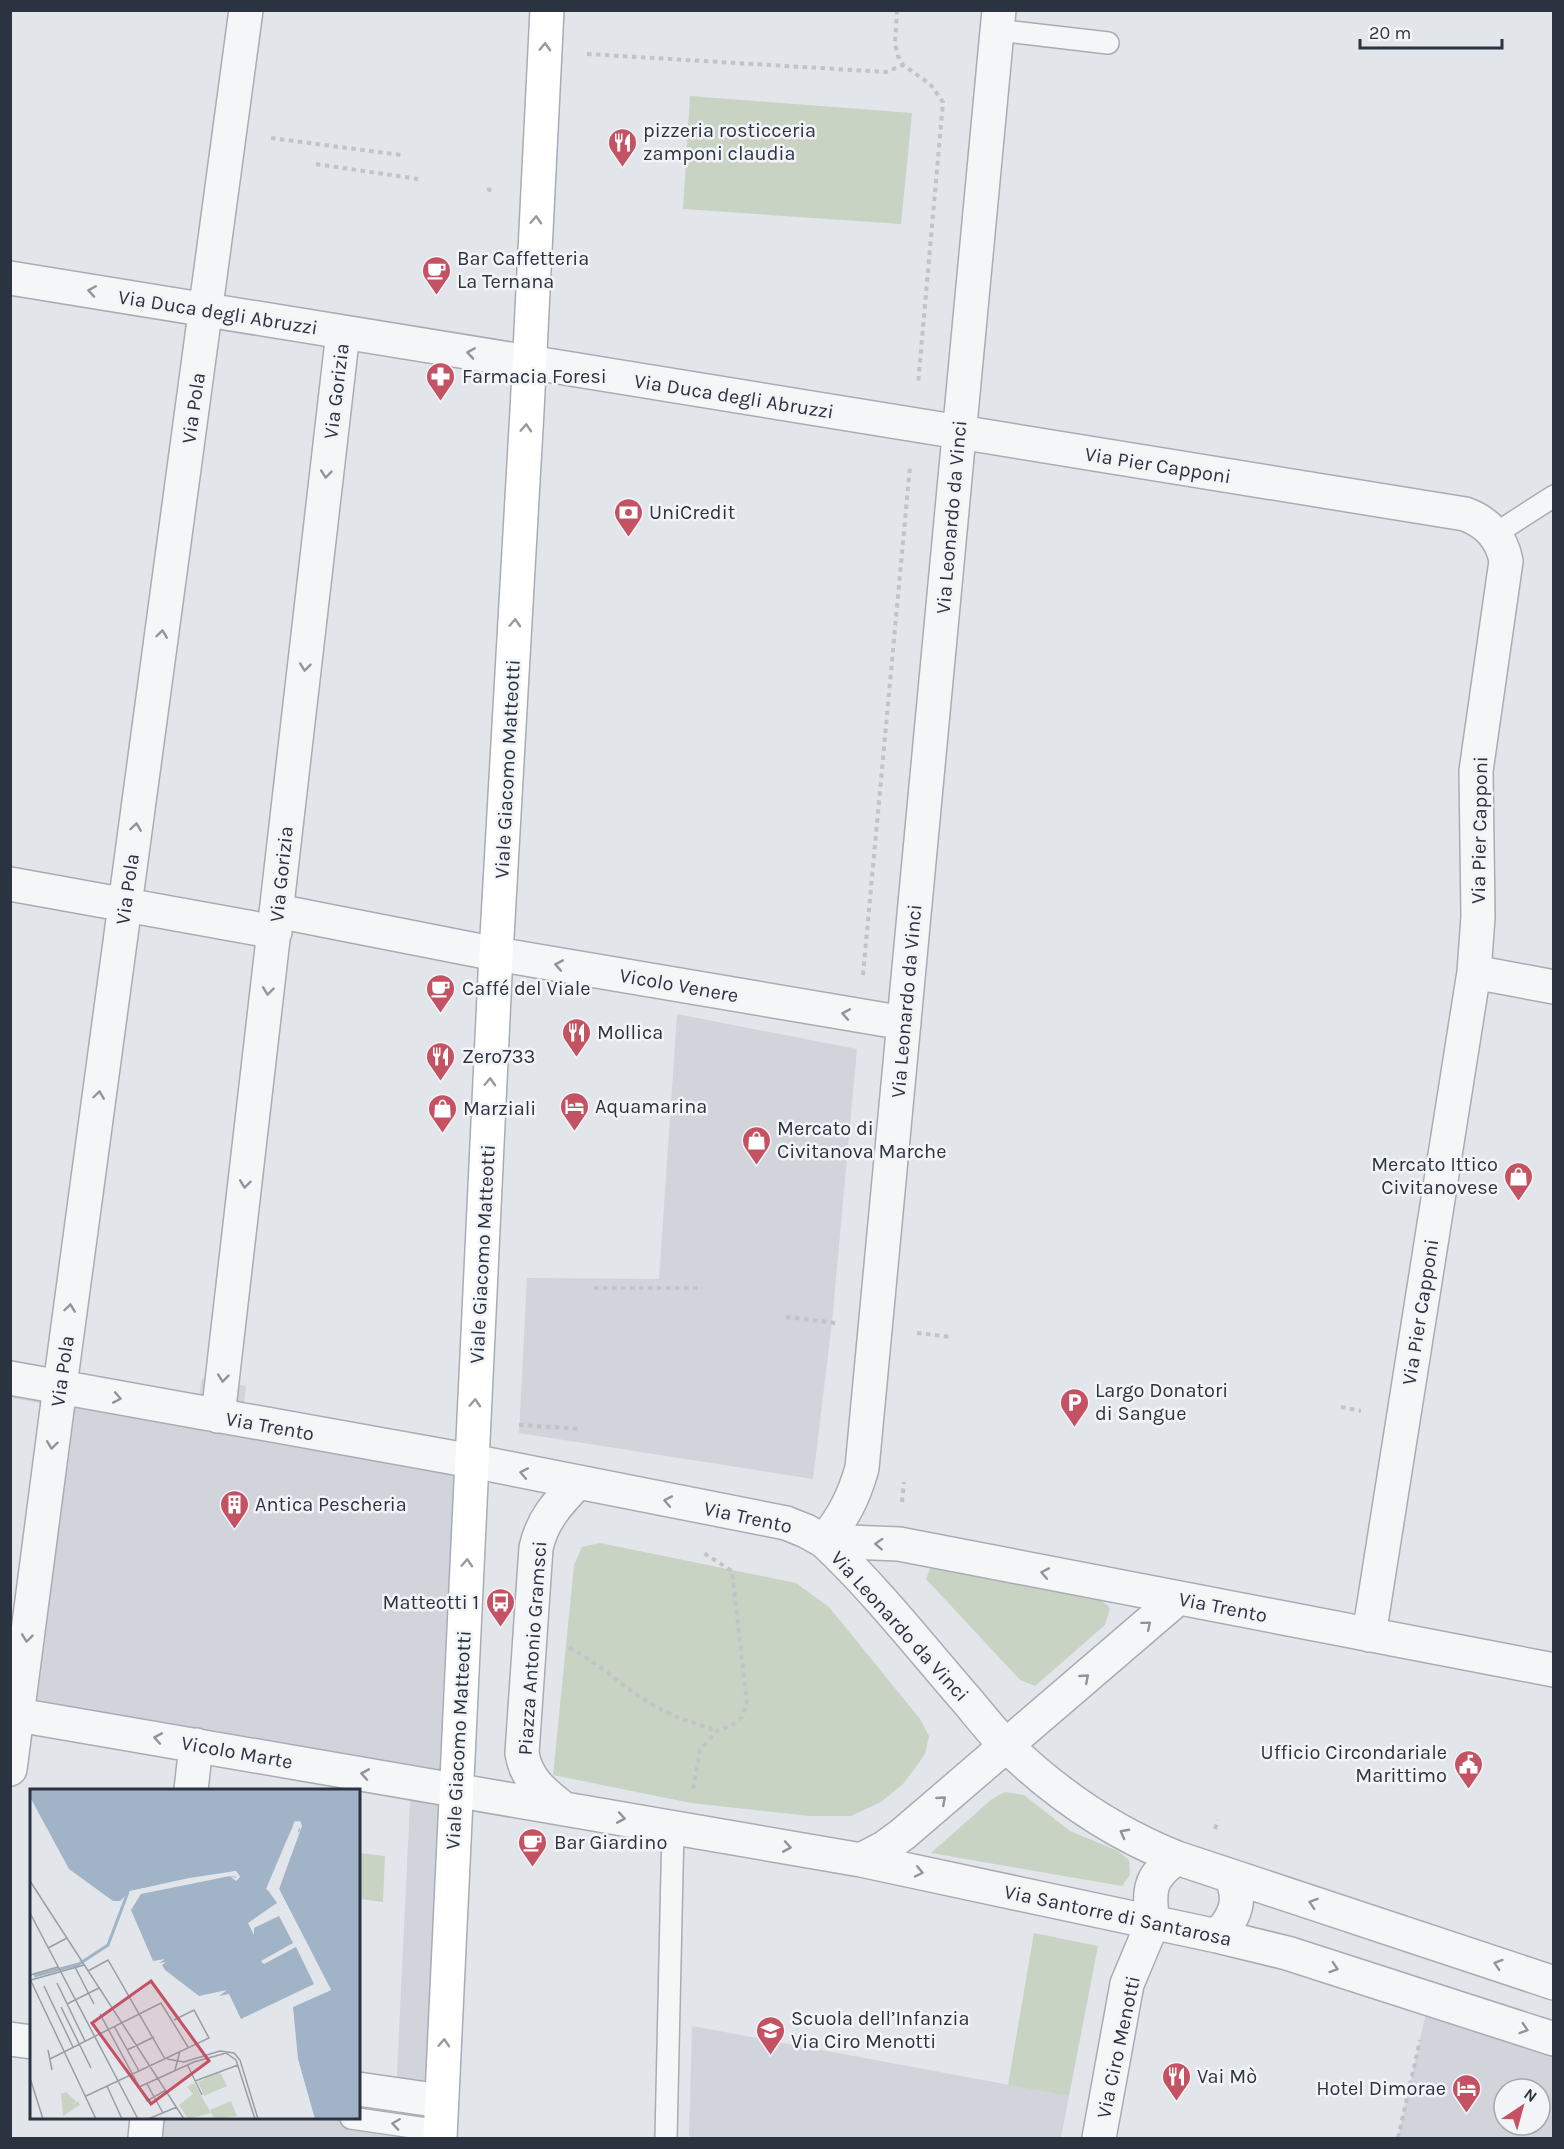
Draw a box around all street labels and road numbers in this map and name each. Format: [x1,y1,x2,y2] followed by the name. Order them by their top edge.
[117,285,319,340] street label: Via Duca degli Abruzzi
[319,342,354,440] street label: Via Gorizia
[633,369,835,424] street label: Via Duca degli Abruzzi
[177,371,210,445] street label: Via Pola
[932,419,971,615] street label: Via Leonardo da Vinci
[1083,443,1233,488] street label: Via Pier Capponi
[490,659,525,879] street label: Viale Giacomo Matteotti
[1467,756,1492,904] street label: Via Pier Capponi
[265,825,298,923] street label: Via Gorizia
[111,852,144,926] street label: Via Pola
[887,903,926,1099] street label: Via Leonardo da Vinci
[618,964,740,1007] street label: Vicolo Venere
[465,1144,500,1364] street label: Viale Giacomo Matteotti
[1398,1237,1443,1387] street label: Via Pier Capponi
[46,1334,79,1408] street label: Via Pola
[224,1407,316,1446] street label: Via Trento
[702,1497,794,1538] street label: Via Trento
[514,1540,551,1756] street label: Piazza Antonio Gramsci
[826,1546,973,1706] street label: Via Leonardo da Vinci
[1177,1588,1269,1627] street label: Via Trento
[441,1630,476,1850] street label: Viale Giacomo Matteotti
[179,1731,294,1774] street label: Vicolo Marte
[1002,1880,1234,1951] street label: Via Santorre di Santarosa
[1092,1974,1145,2121] street label: Via Ciro Menotti

